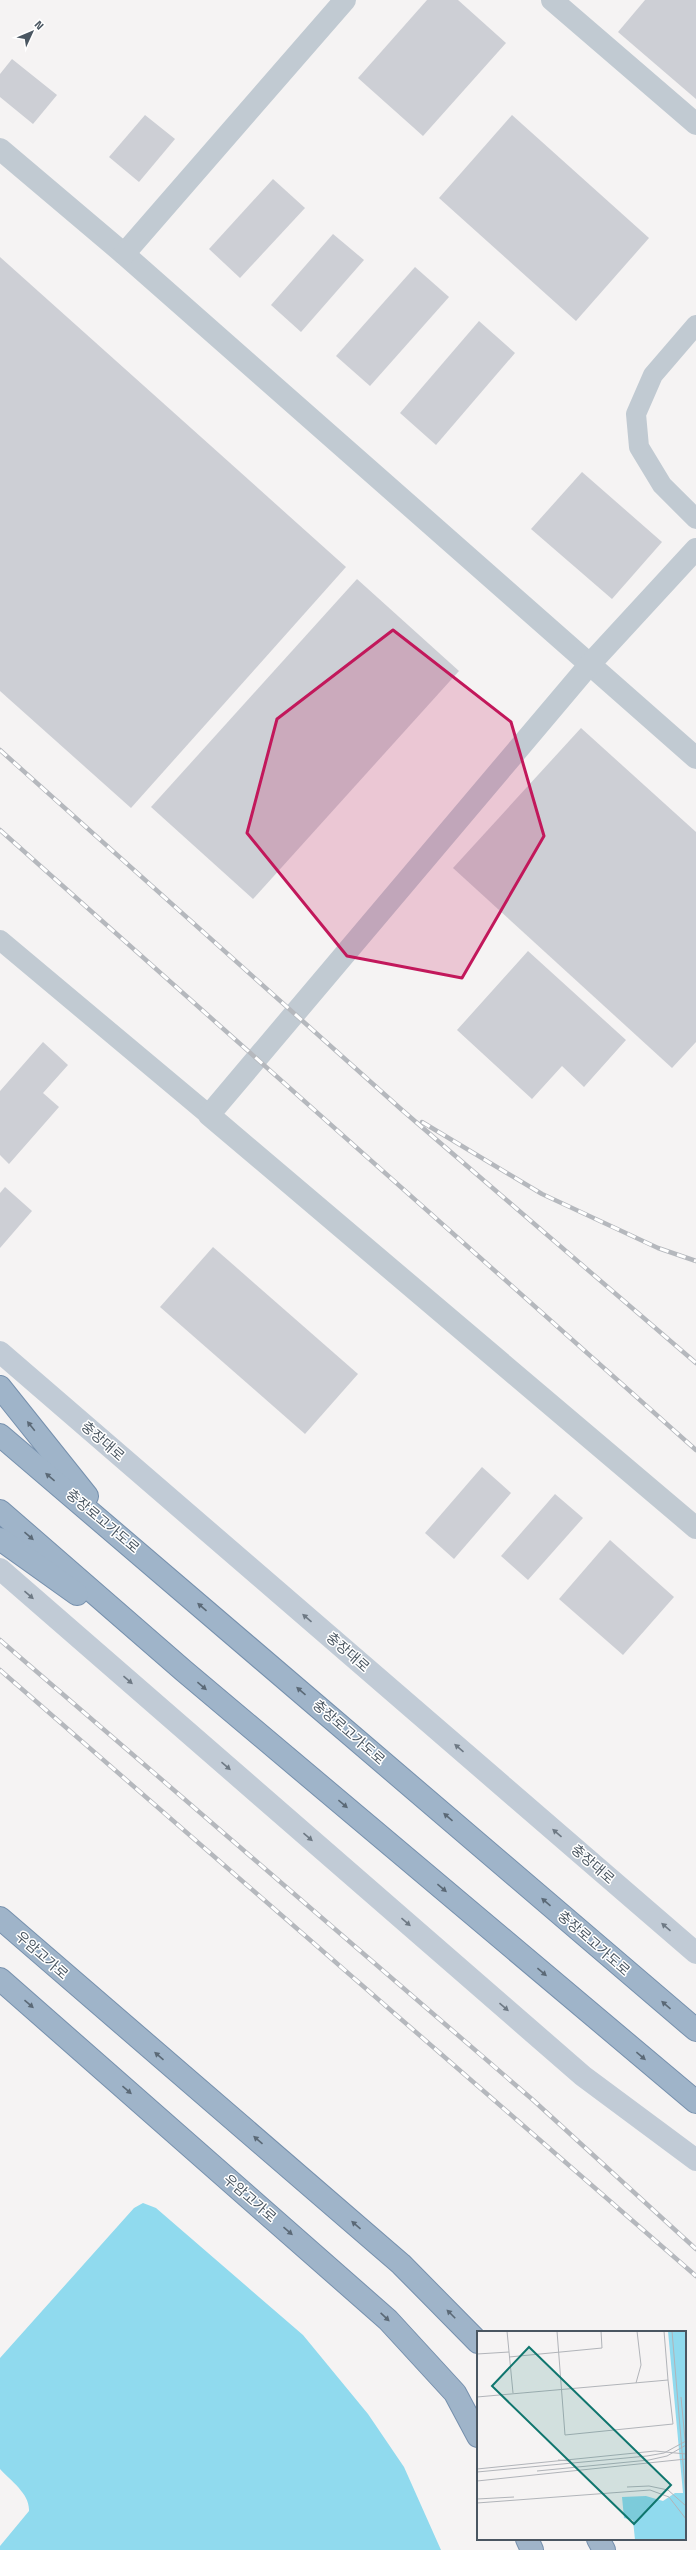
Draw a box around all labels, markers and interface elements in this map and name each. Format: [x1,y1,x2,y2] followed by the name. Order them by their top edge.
[12,12,52,52] north arrow
[31,17,48,33] text: N
[77,1416,130,1466] street label: 충장대로
[27,1420,35,1431] one-way arrow
[45,1473,55,1482] one-way arrow
[62,1484,145,1558] street label: 충장로고가도로
[24,1532,35,1541] one-way arrow
[25,1590,34,1599] one-way arrow
[197,1602,208,1611] one-way arrow
[302,1613,313,1622] one-way arrow
[322,1627,375,1677] street label: 충장대로
[122,1676,133,1685] one-way arrow
[196,1681,207,1690] one-way arrow
[296,1687,306,1696] one-way arrow
[308,1694,390,1769] street label: 충장로고가도로
[454,1744,464,1753] one-way arrow
[220,1761,231,1770] one-way arrow
[338,1800,348,1809] one-way arrow
[442,1813,453,1822] one-way arrow
[553,1829,562,1838] one-way arrow
[303,1832,313,1842] one-way arrow
[567,1839,620,1889] street label: 충장대로
[437,1884,448,1893] one-way arrow
[542,1898,551,1907] one-way arrow
[553,1905,635,1980] street label: 충장로고가도로
[401,1918,411,1927] one-way arrow
[661,1923,672,1932] one-way arrow
[11,1926,74,1984] street label: 우암고가로
[536,1968,547,1977] one-way arrow
[24,2000,35,2009] one-way arrow
[661,2000,672,2009] one-way arrow
[499,2003,509,2012] one-way arrow
[154,2051,164,2060] one-way arrow
[636,2051,646,2060] one-way arrow
[122,2086,132,2095] one-way arrow
[252,2136,263,2145] one-way arrow
[219,2169,282,2227] street label: 우암고가로
[351,2221,361,2230] one-way arrow
[282,2227,293,2236] one-way arrow
[446,2309,456,2319] one-way arrow
[380,2313,390,2322] one-way arrow
[477,2331,686,2540] inset map

